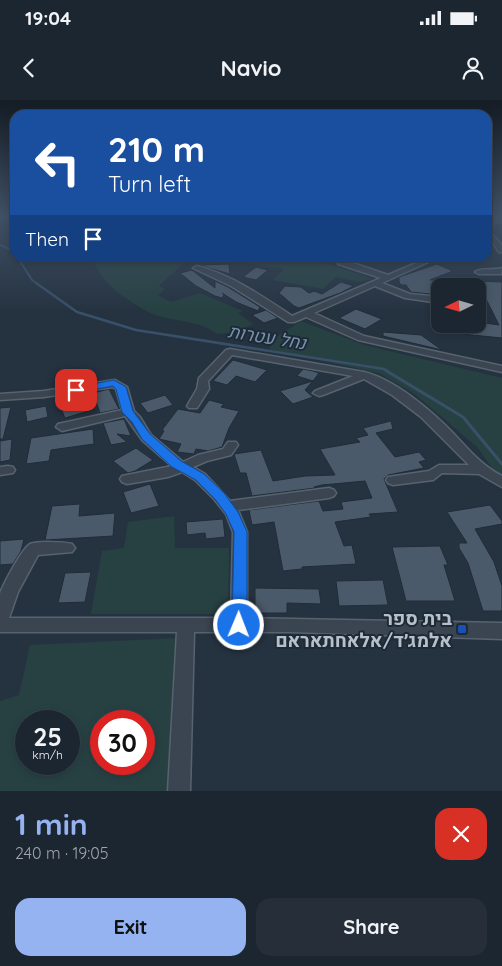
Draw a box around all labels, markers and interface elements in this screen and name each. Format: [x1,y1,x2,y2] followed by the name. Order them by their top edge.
[25,6,71,30] text: 19:04
[15,54,43,82] icon: back
[220,54,282,82] text: Navio
[459,54,487,82] icon: person
[108,127,205,171] text: 210 m
[25,130,90,195] icon: left
[108,170,191,198] text: Turn left
[79,225,107,253] icon: arrive
[25,227,69,251] text: Then
[431,278,486,332] north arrow
[431,278,486,333] map controls
[226,320,309,355] water label: נחל עטרות
[55,369,97,411] pin
[62,376,90,404] icon: arrive
[212,598,264,650] position arrow
[275,606,453,652] place label: בית ספר אלמג׳ד/אלאחתאראם
[456,623,468,635] marker: בית ספר אלמג׳ד/אלאחתאראם
[90,710,155,775] speed limit sign: 30
[33,721,62,752] text: 25
[32,747,63,762] text: km/h
[15,805,88,843] text: 1 min
[435,808,487,860] button: close
[15,843,108,863] text: 240 m · 19:05
[15,898,246,956] button: Exit
[256,898,487,956] button: Share

